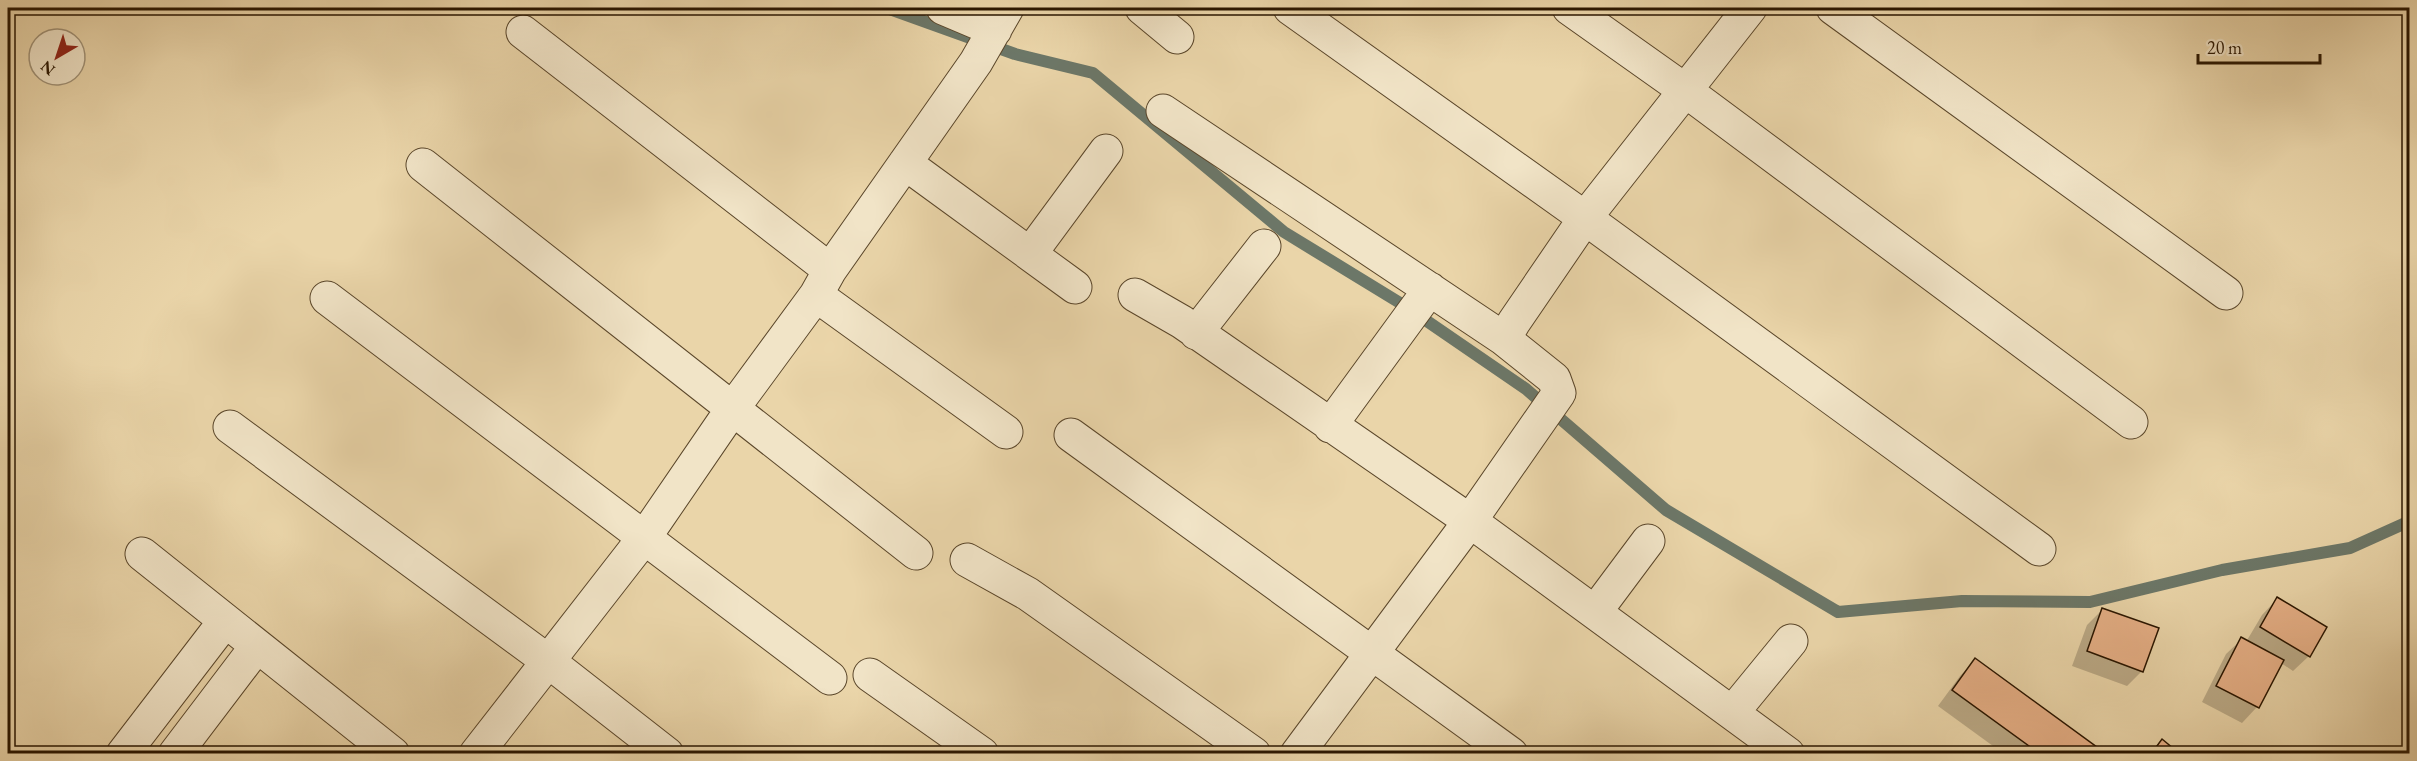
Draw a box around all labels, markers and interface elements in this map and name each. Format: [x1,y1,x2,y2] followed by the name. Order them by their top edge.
[27,27,87,87] north arrow
[2198,27,2320,65] scale bar
[2207,36,2242,59] text: 20 m
[36,56,60,81] text: N

